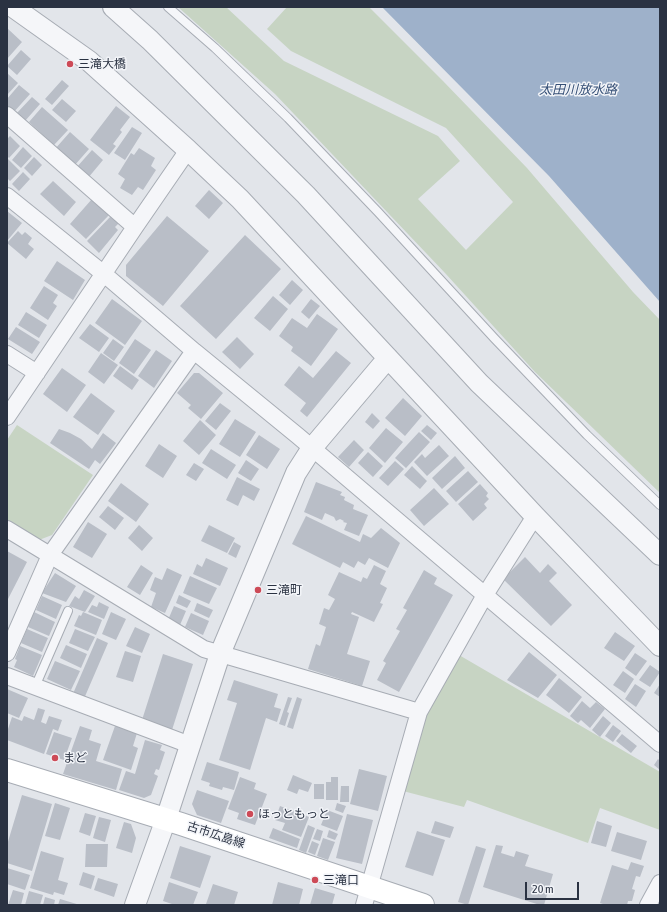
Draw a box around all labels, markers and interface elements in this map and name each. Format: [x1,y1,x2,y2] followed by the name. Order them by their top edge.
[78,57,126,71] place label: 三滝大橋
[65,59,75,69] marker: 三滝大橋
[539,82,617,98] water label: 太田川放水路
[266,583,302,597] place label: 三滝町
[253,585,263,595] marker: 三滝町
[63,751,87,765] place label: まど
[50,753,60,763] marker: まど
[258,807,330,821] place label: ほっともっと
[245,809,255,819] marker: ほっともっと
[185,819,247,851] street label: 古市広島線
[323,873,359,887] place label: 三滝口
[527,874,581,900] scale bar
[310,875,320,885] marker: 三滝口
[532,882,554,896] text: 20 m

